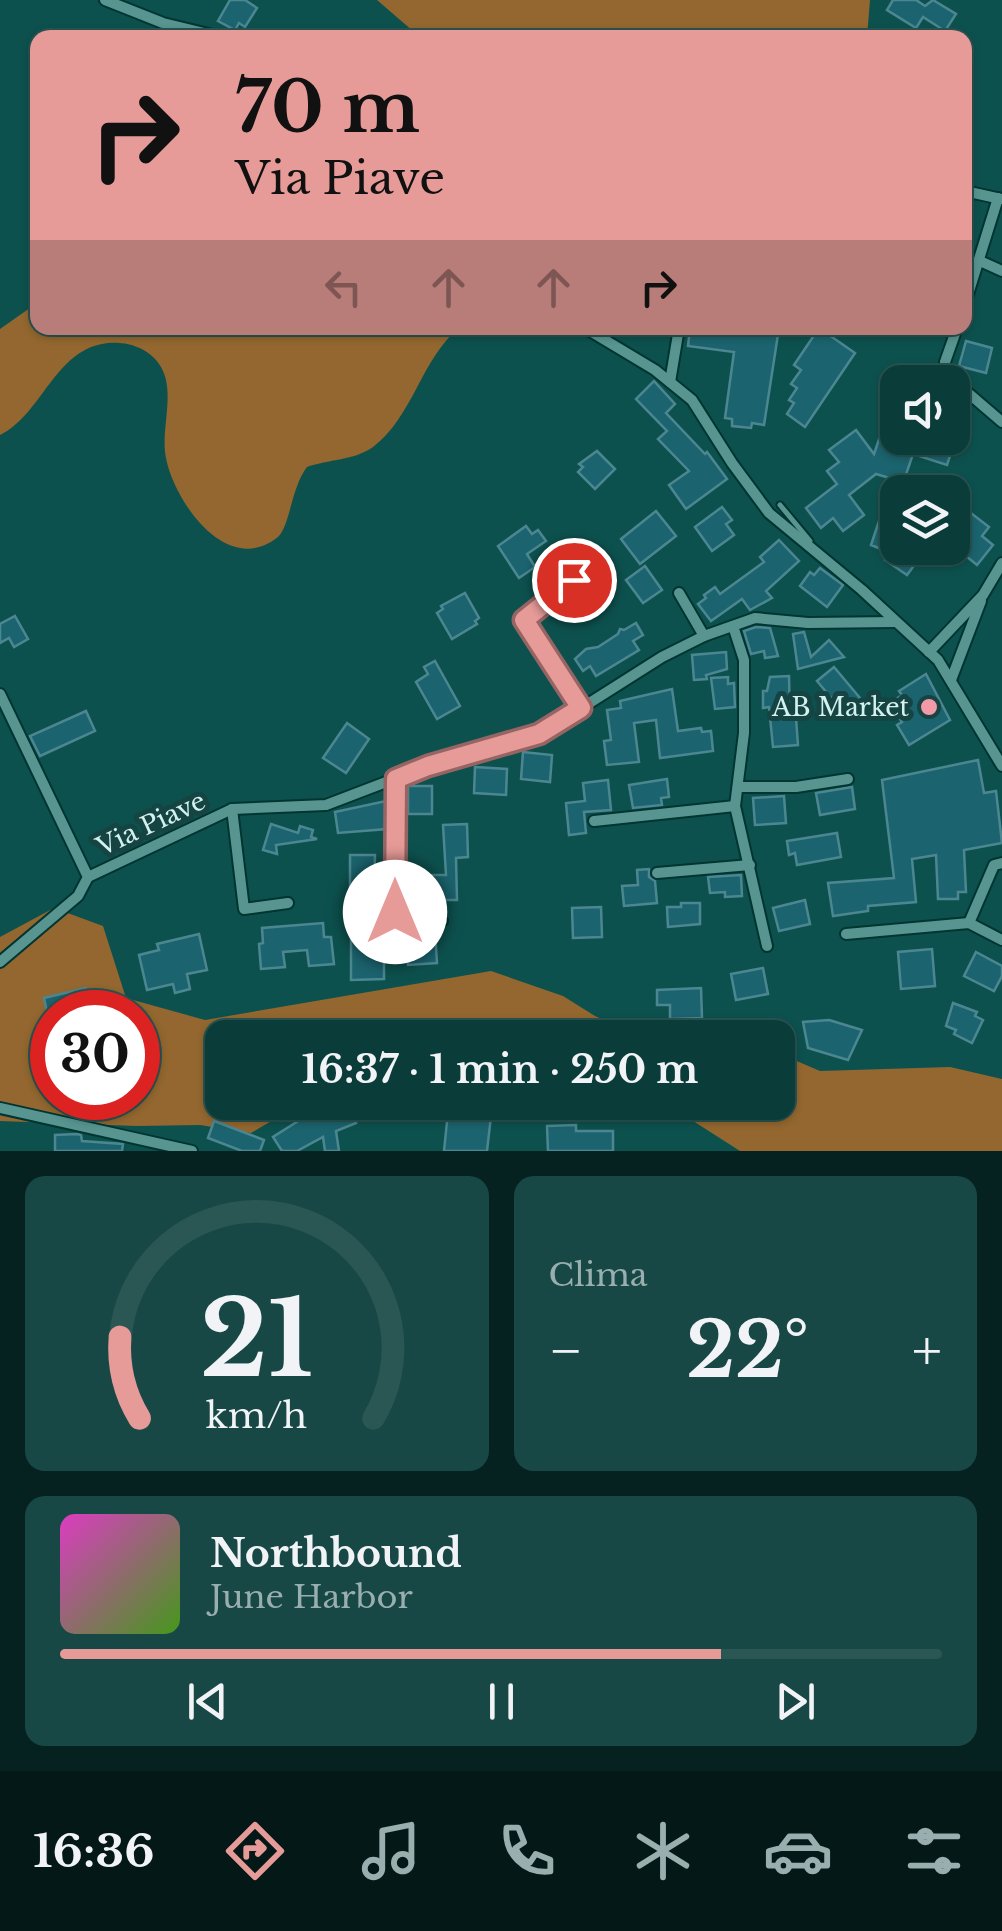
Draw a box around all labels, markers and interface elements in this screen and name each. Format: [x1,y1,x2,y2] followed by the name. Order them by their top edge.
[235,64,420,151] text: 70 m
[70,70,200,200] icon: right
[235,150,445,206] text: Via Piave
[316,260,371,315] icon: left
[421,260,476,315] icon: ahead
[526,260,581,315] icon: ahead
[631,260,686,315] icon: right
[880,365,970,565] map controls
[880,365,970,455] button: sound
[880,475,970,565] button: layers
[532,538,617,623] pin
[547,553,602,608] icon: arrive
[771,692,910,723] place label: AB Market
[918,696,940,718] marker: AB Market
[91,785,210,863] street label: Via Piave
[343,860,447,964] position arrow
[30,990,160,1120] speed limit sign: 30
[302,1046,698,1093] text: 16:37 · 1 min · 250 m
[549,1255,648,1295] text: Clima
[200,1275,313,1404] text: 21
[686,1304,809,1397] text: 22°
[549,1317,583,1385] text: −
[912,1317,942,1385] text: +
[206,1393,307,1438] text: km/h
[210,1530,462,1577] text: Northbound
[210,1577,413,1617] text: June Harbor
[180,1674,235,1729] icon: previous
[474,1674,529,1729] icon: pause
[768,1674,823,1729] icon: next
[220,1816,290,1886] icon: directions
[356,1816,426,1886] icon: music
[492,1816,562,1886] icon: phone
[628,1816,698,1886] icon: climate
[763,1816,833,1886] icon: car
[899,1816,969,1886] icon: filters
[33,1823,155,1879] text: 16:36

